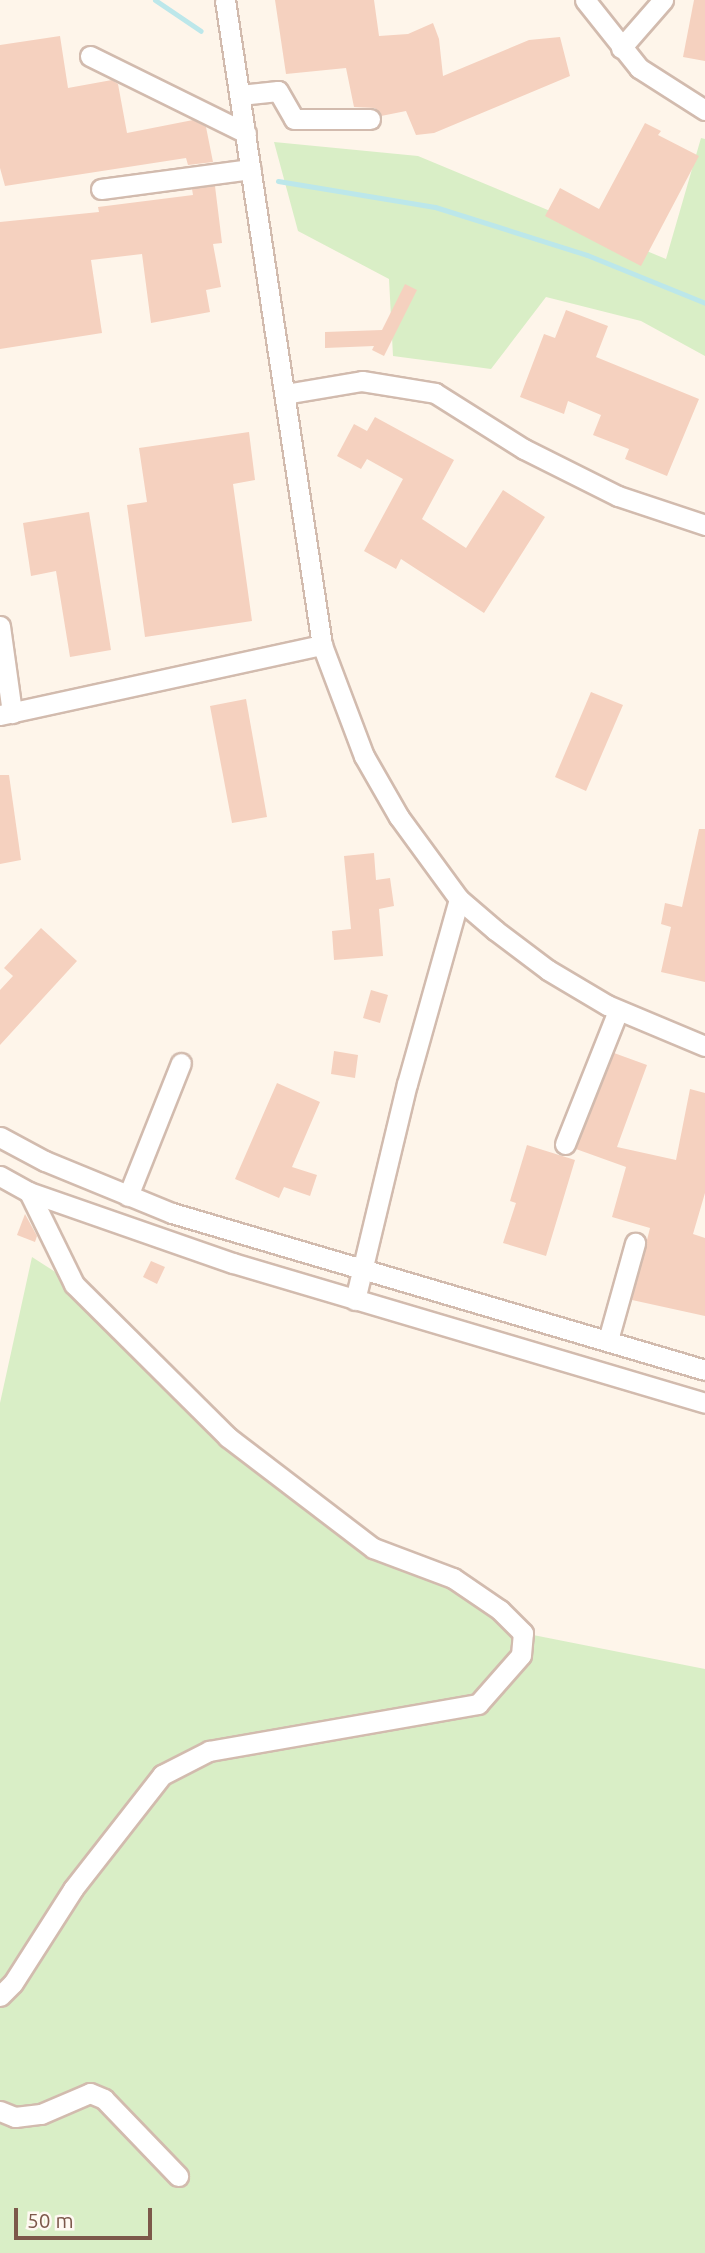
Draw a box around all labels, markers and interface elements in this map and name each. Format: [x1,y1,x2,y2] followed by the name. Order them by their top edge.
[18,2194,156,2238] scale bar
[27,2208,74,2232] text: 50 m

